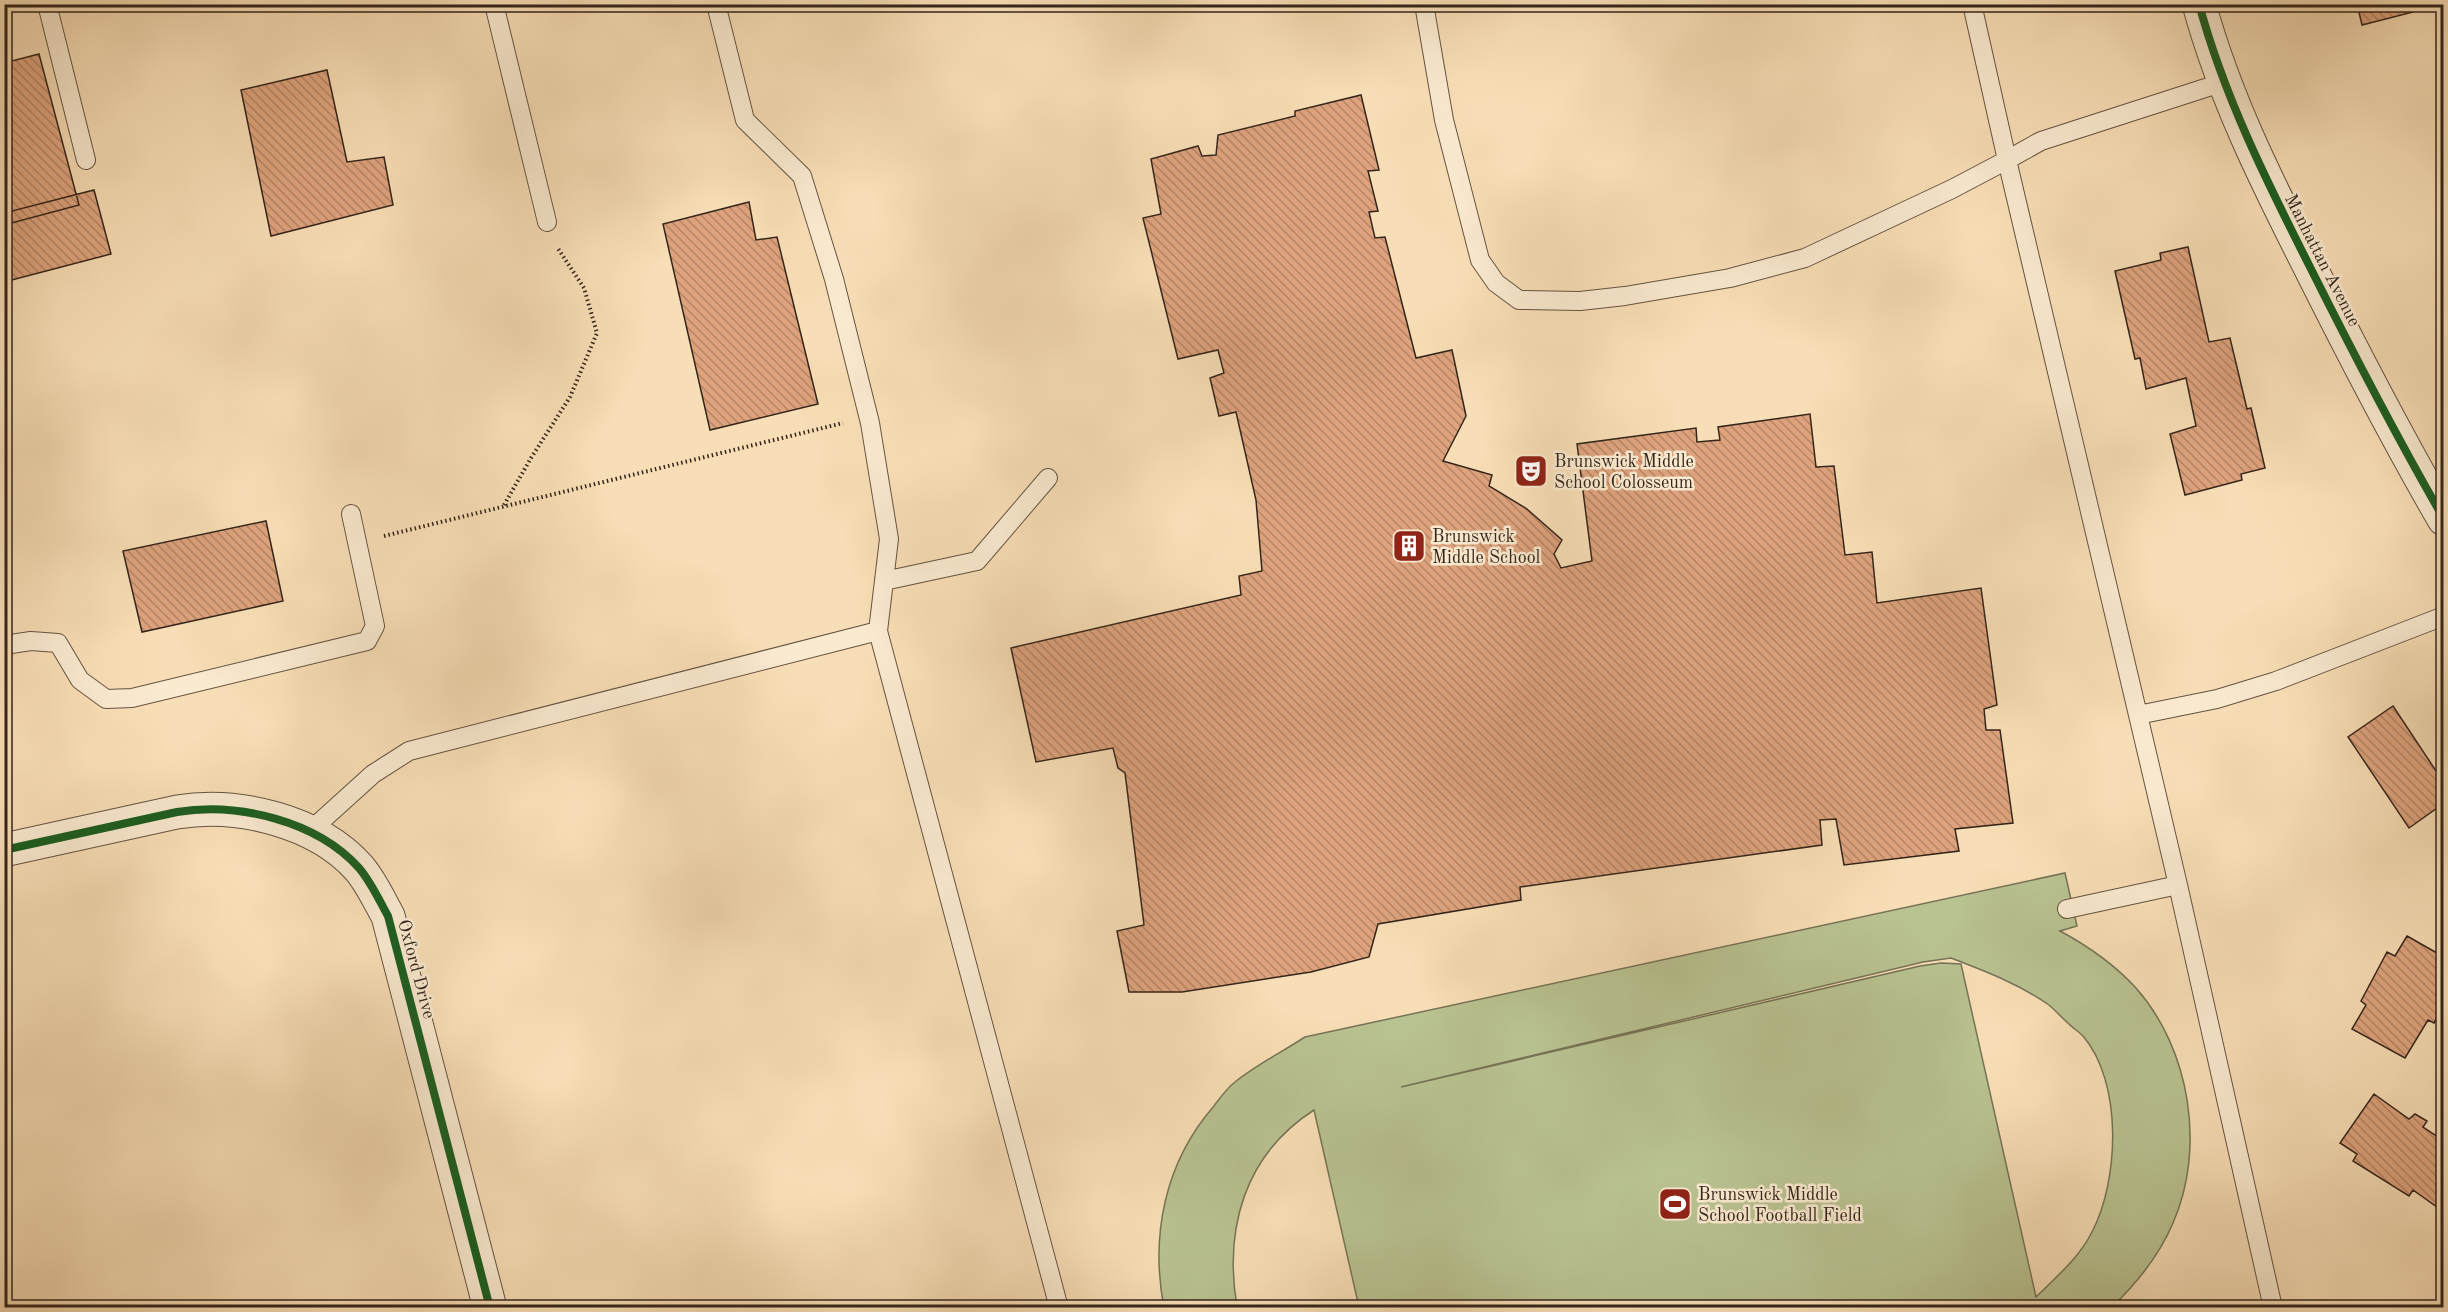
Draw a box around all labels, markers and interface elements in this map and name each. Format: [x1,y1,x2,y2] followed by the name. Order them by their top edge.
[2281,191,2363,329] street label: Manhattan Avenue
[1513,453,1549,489] theatre icon: Brunswick Middle School Colosseum
[1554,453,1694,492] place label: Brunswick Middle School Colosseum
[1391,528,1427,564] building icon: Brunswick Middle School
[1432,528,1541,567] place label: Brunswick Middle School
[394,918,438,1021] street label: Oxford Drive
[1657,1186,1693,1222] sports icon: Brunswick Middle School Football Field
[1698,1186,1862,1225] place label: Brunswick Middle School Football Field

